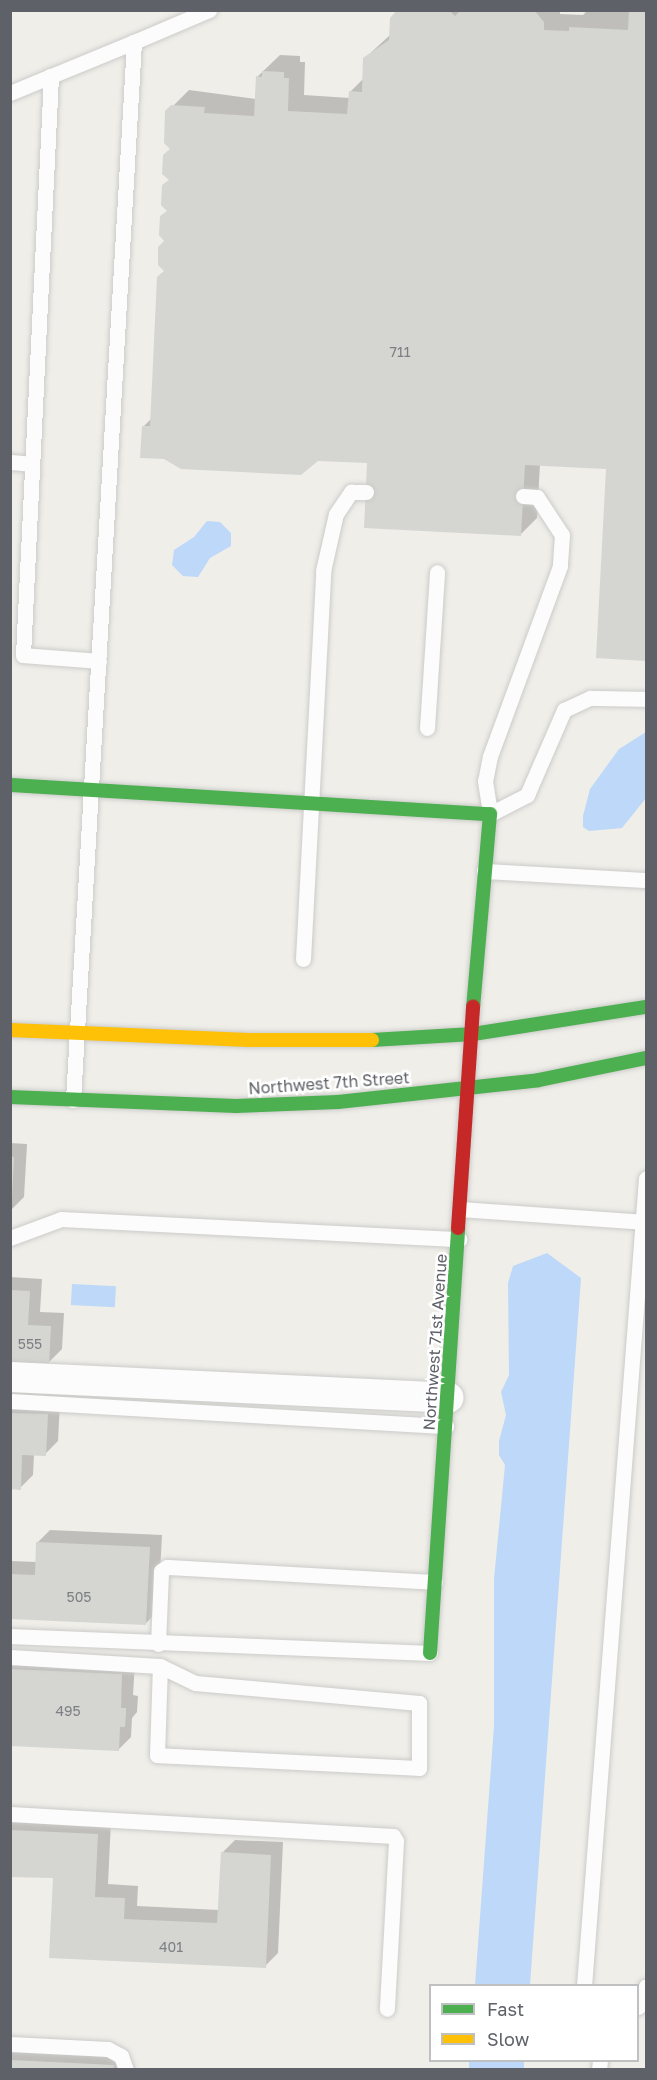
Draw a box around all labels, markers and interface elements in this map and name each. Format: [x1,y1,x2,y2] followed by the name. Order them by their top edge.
[390,344,410,360] house number: 711
[248,1068,410,1098] street label: Northwest 7th Street
[419,1253,451,1431] street label: Northwest 71st Avenue
[18,1336,42,1352] house number: 555
[67,1589,91,1605] house number: 505
[55,1703,81,1719] house number: 495
[159,1939,183,1955] house number: 401
[429,1984,639,2062] legend
[487,1998,524,2020] text: Fast
[487,2028,529,2050] text: Slow

